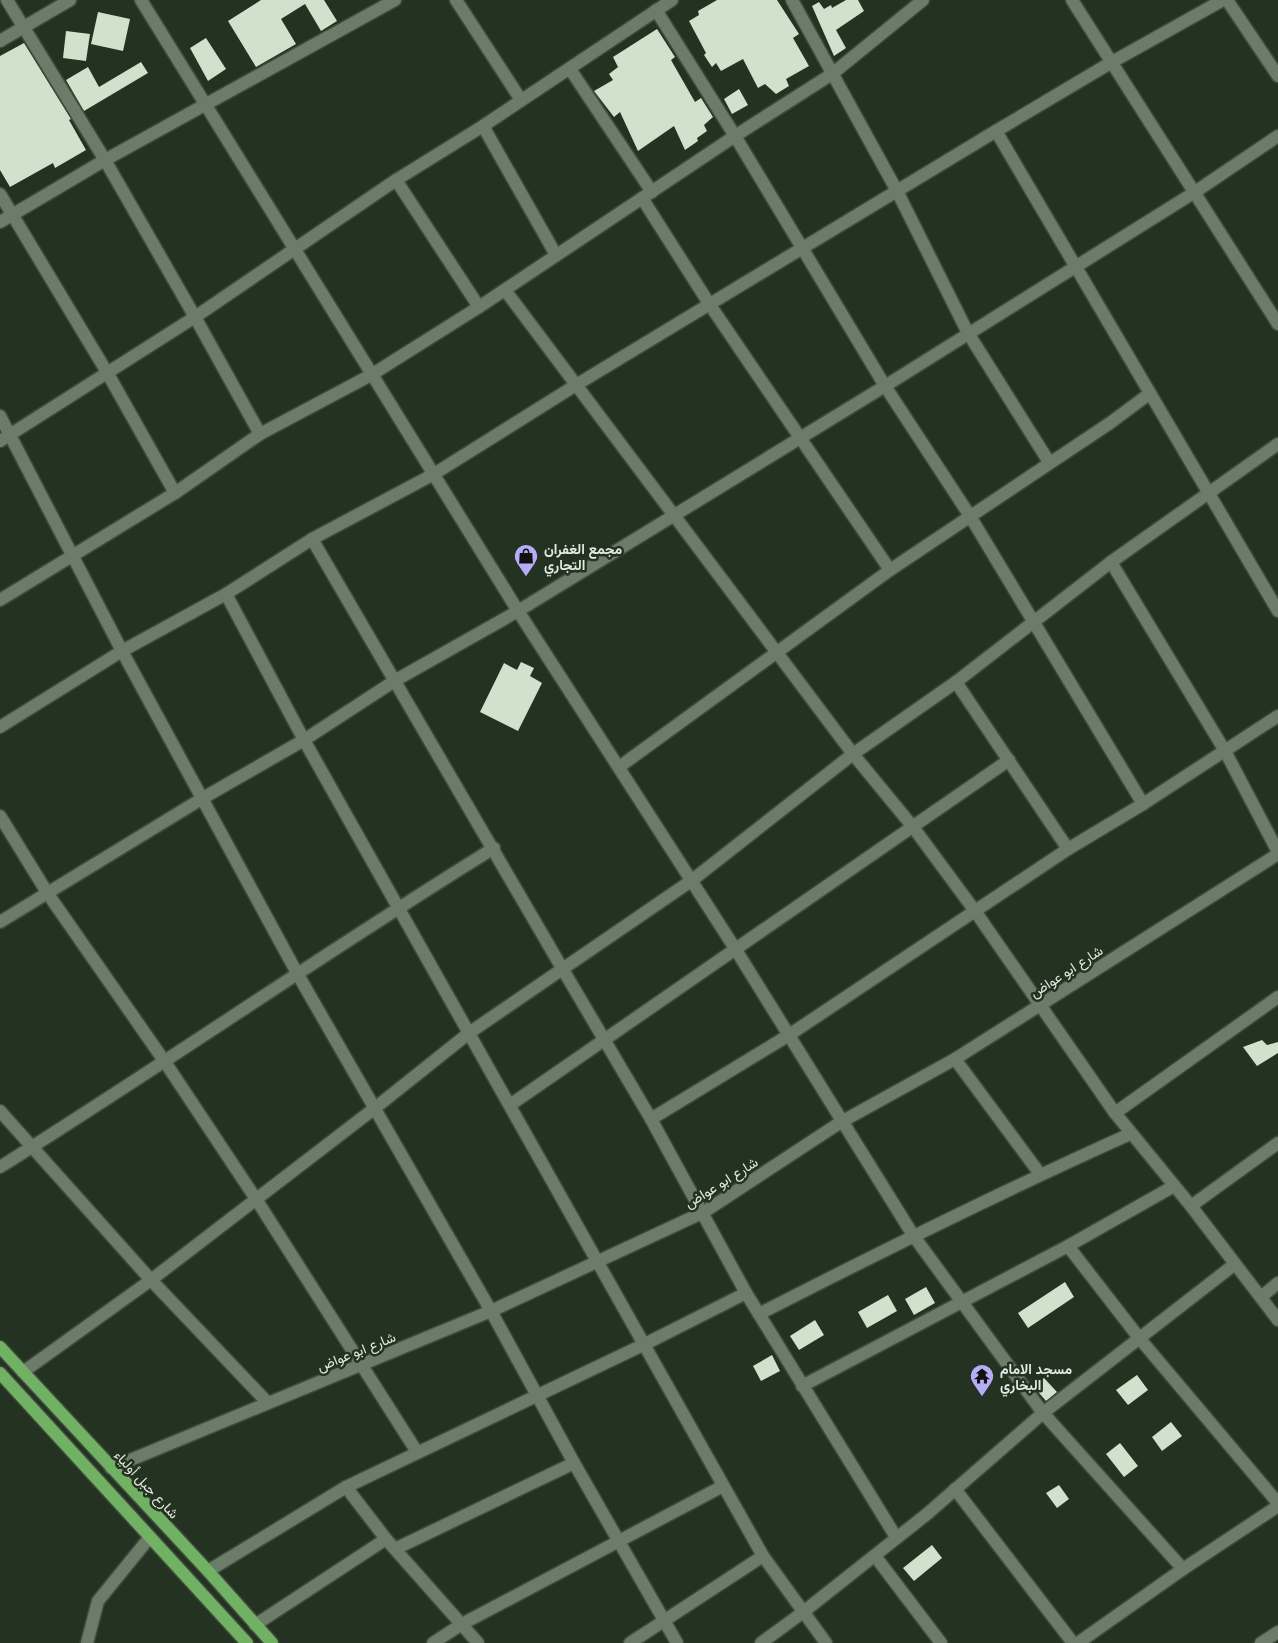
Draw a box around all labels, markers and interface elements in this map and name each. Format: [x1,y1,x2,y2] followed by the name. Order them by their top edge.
[544,539,623,577] place label: مجمع الغفران التجاري
[513,543,539,577] shop icon: مجمع الغفران التجاري
[1026,940,1107,1003] street label: شارع ابو عواض
[681,1152,762,1214] street label: شارع ابو عواض
[314,1327,399,1377] street label: شارع ابو عواض
[1000,1359,1073,1397] place label: مسجد الامام البخاري
[969,1363,995,1397] temple icon: مسجد الامام البخاري
[109,1446,184,1524] street label: شارع جبل أولياء

